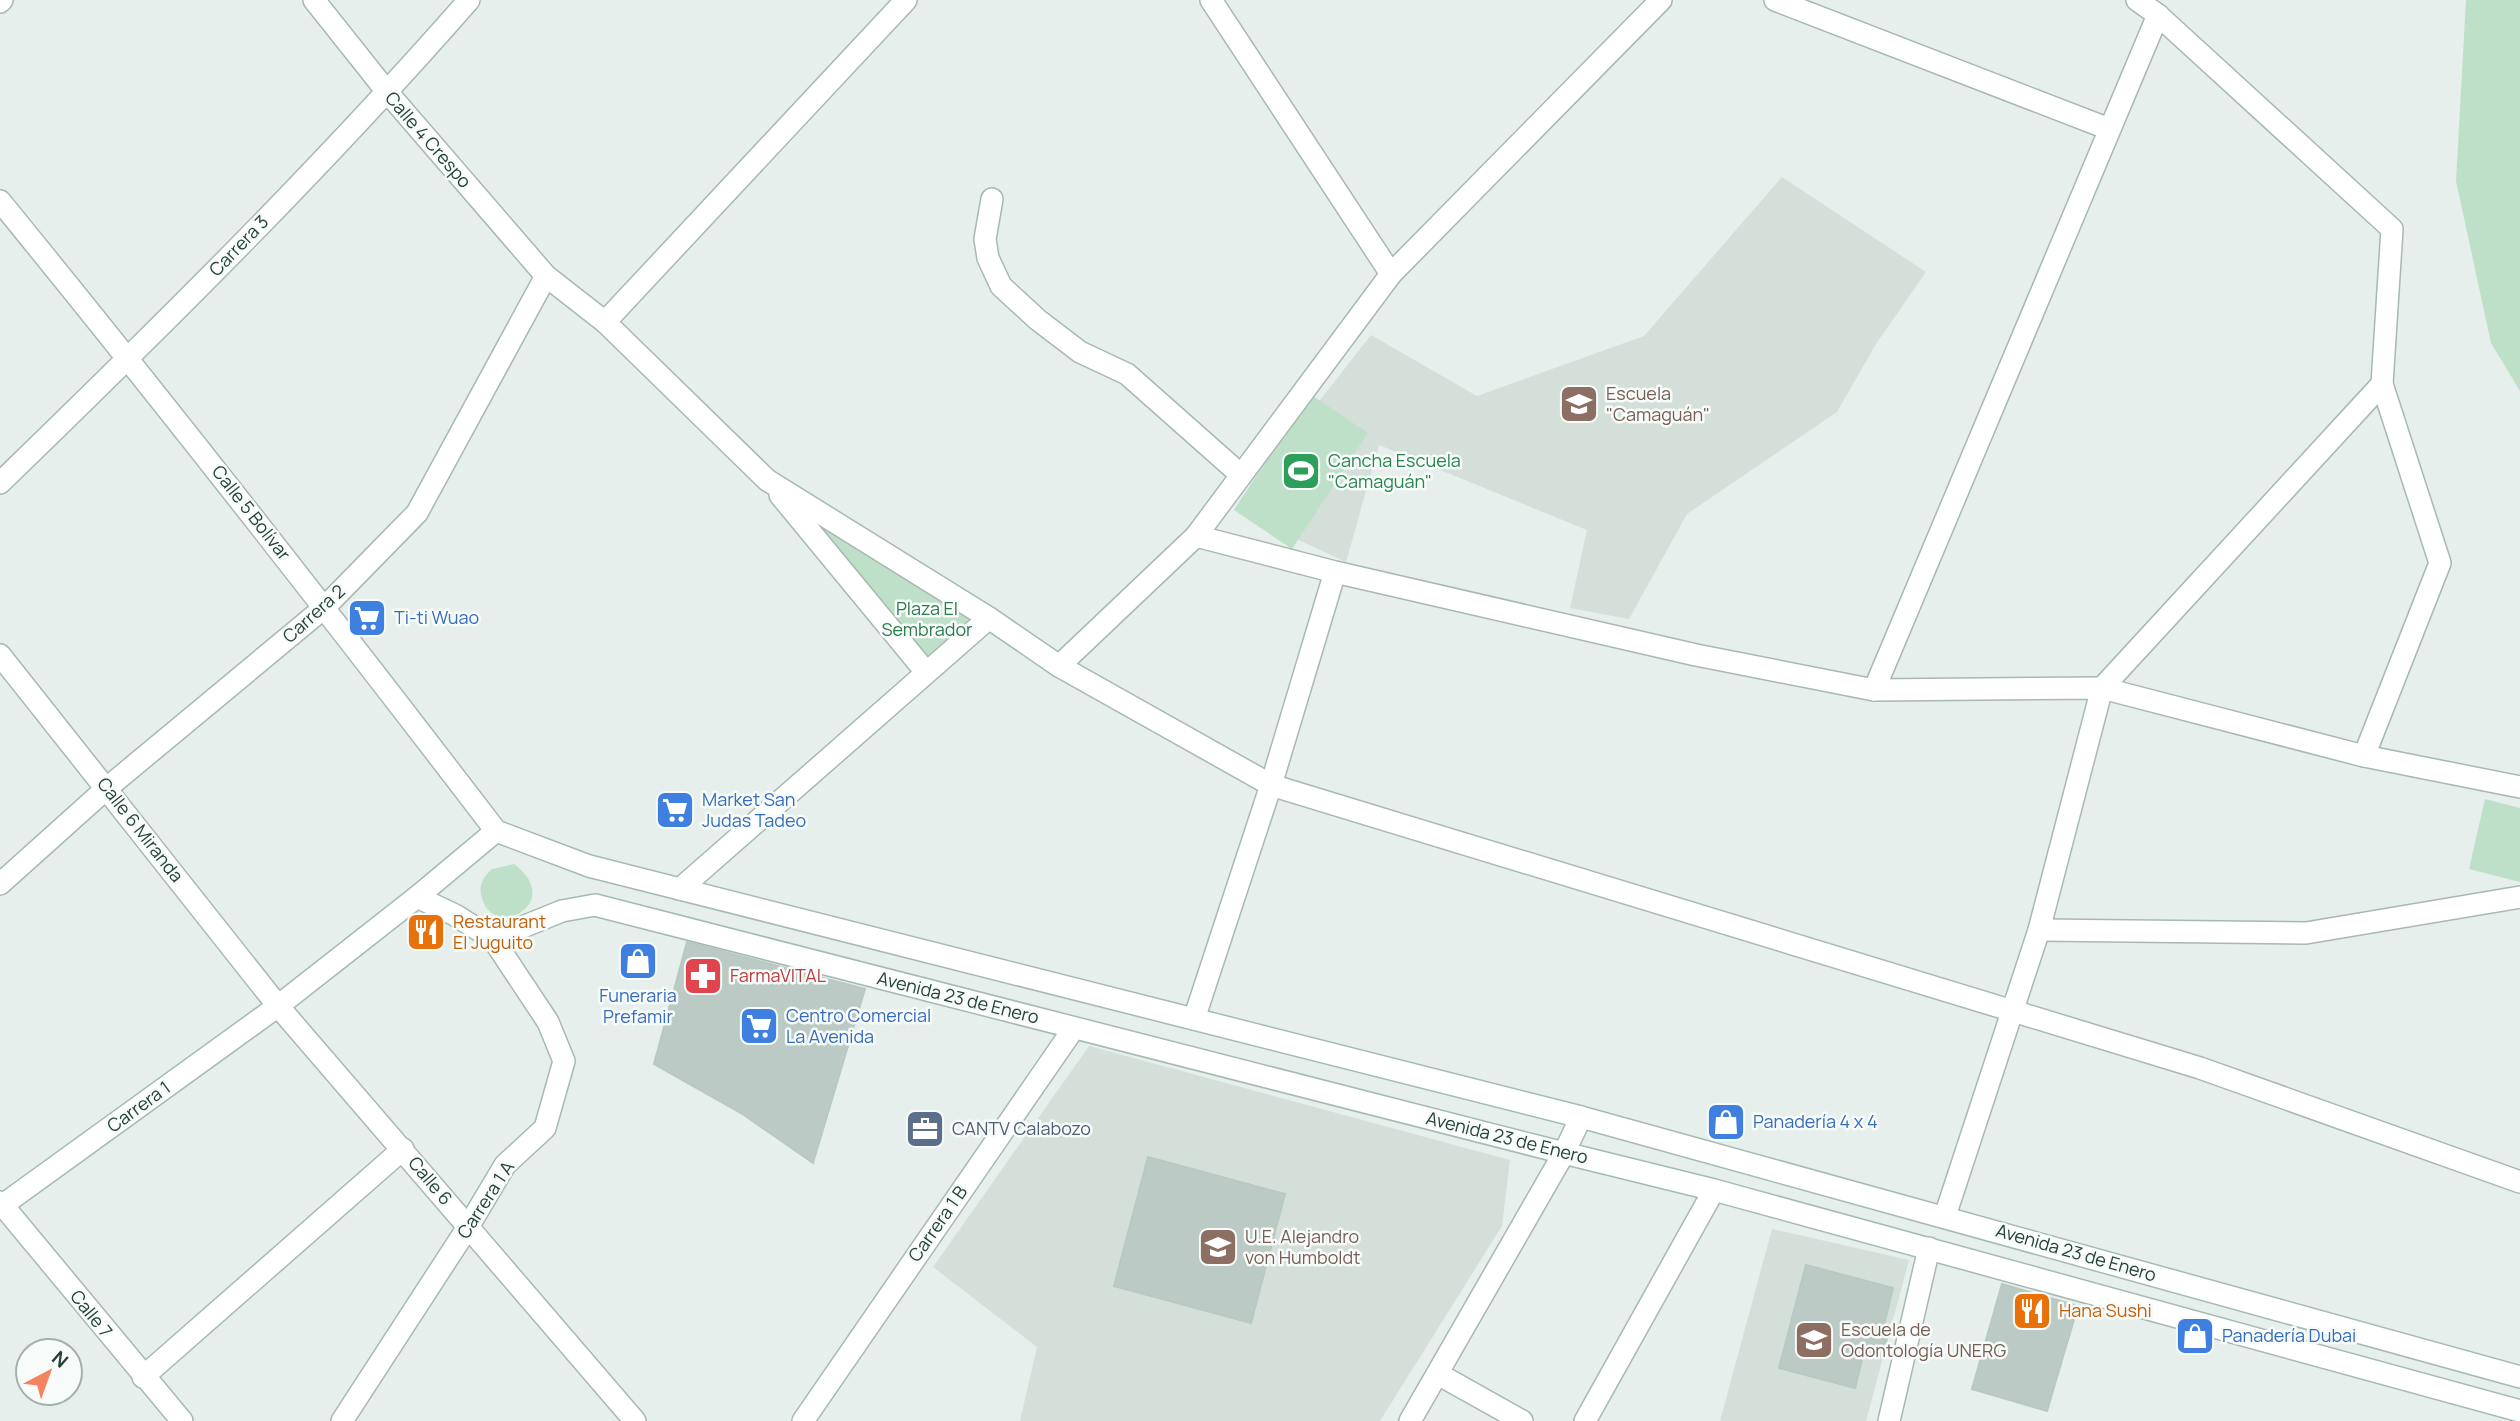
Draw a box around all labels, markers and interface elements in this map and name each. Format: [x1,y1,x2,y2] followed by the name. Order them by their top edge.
[380,86,477,193] street label: Calle 4 Crespo
[203,210,273,281] street label: Carrera 3
[1606,381,1710,426] place label: Escuela "Camaguán"
[1558,383,1600,425] school or university icon: Escuela "Camaguán"
[1328,448,1461,493] place label: Cancha Escuela "Camaguán"
[1280,450,1322,492] sports icon: Cancha Escuela "Camaguán"
[207,460,297,565] street label: Calle 5 Bolívar
[277,579,350,648] street label: Carrera 2
[881,596,973,641] park label: Plaza El Sembrador
[346,597,388,639] supermarket icon: Ti-ti Wuao
[394,605,479,629] place label: Ti-ti Wuao
[92,772,189,887] street label: Calle 6 Miranda
[702,787,806,832] place label: Market San Judas Tadeo
[654,789,696,831] supermarket icon: Market San Judas Tadeo
[453,909,546,954] place label: Restaurant El Juguito
[405,911,447,953] restaurant icon: Restaurant El Juguito
[617,940,659,982] shop icon: Funeraria Prefamir
[682,955,724,997] pharmacy icon: FarmaVITAL
[730,963,826,987] place label: FarmaVITAL
[875,965,1042,1029] street label: Avenida 23 de Enero
[599,983,677,1028] place label: Funeraria Prefamir
[786,1003,931,1048] place label: Centro Comercial La Avenida
[738,1005,780,1047] supermarket icon: Centro Comercial La Avenida
[102,1075,175,1137] street label: Carrera 1
[1705,1101,1747,1143] shop icon: Panadería 4 x 4
[1424,1105,1591,1169] street label: Avenida 23 de Enero
[904,1108,946,1150] office icon: CANTV Calabozo
[1753,1109,1878,1133] place label: Panadería 4 x 4
[952,1116,1091,1140] place label: CANTV Calabozo
[403,1151,458,1210] street label: Calle 6
[451,1156,519,1243] street label: Carrera 1 A
[902,1181,972,1266] street label: Carrera 1 B
[1993,1218,2159,1286] street label: Avenida 23 de Enero
[1245,1224,1360,1269] place label: U.E. Alejandro von Humboldt
[1197,1226,1239,1268] school or university icon: U.E. Alejandro von Humboldt
[65,1285,118,1342] street label: Calle 7
[2011,1290,2053,1332] restaurant icon: Hana Sushi
[2059,1298,2152,1322] place label: Hana Sushi
[2174,1315,2216,1357] shop icon: Panadería Dubai
[1841,1317,2006,1362] place label: Escuela de Odontología UNERG
[1793,1319,1835,1361] school or university icon: Escuela de Odontología UNERG
[2222,1323,2356,1347] place label: Panadería Dubai
[14,1337,84,1407] north arrow
[46,1345,74,1373] text: N

